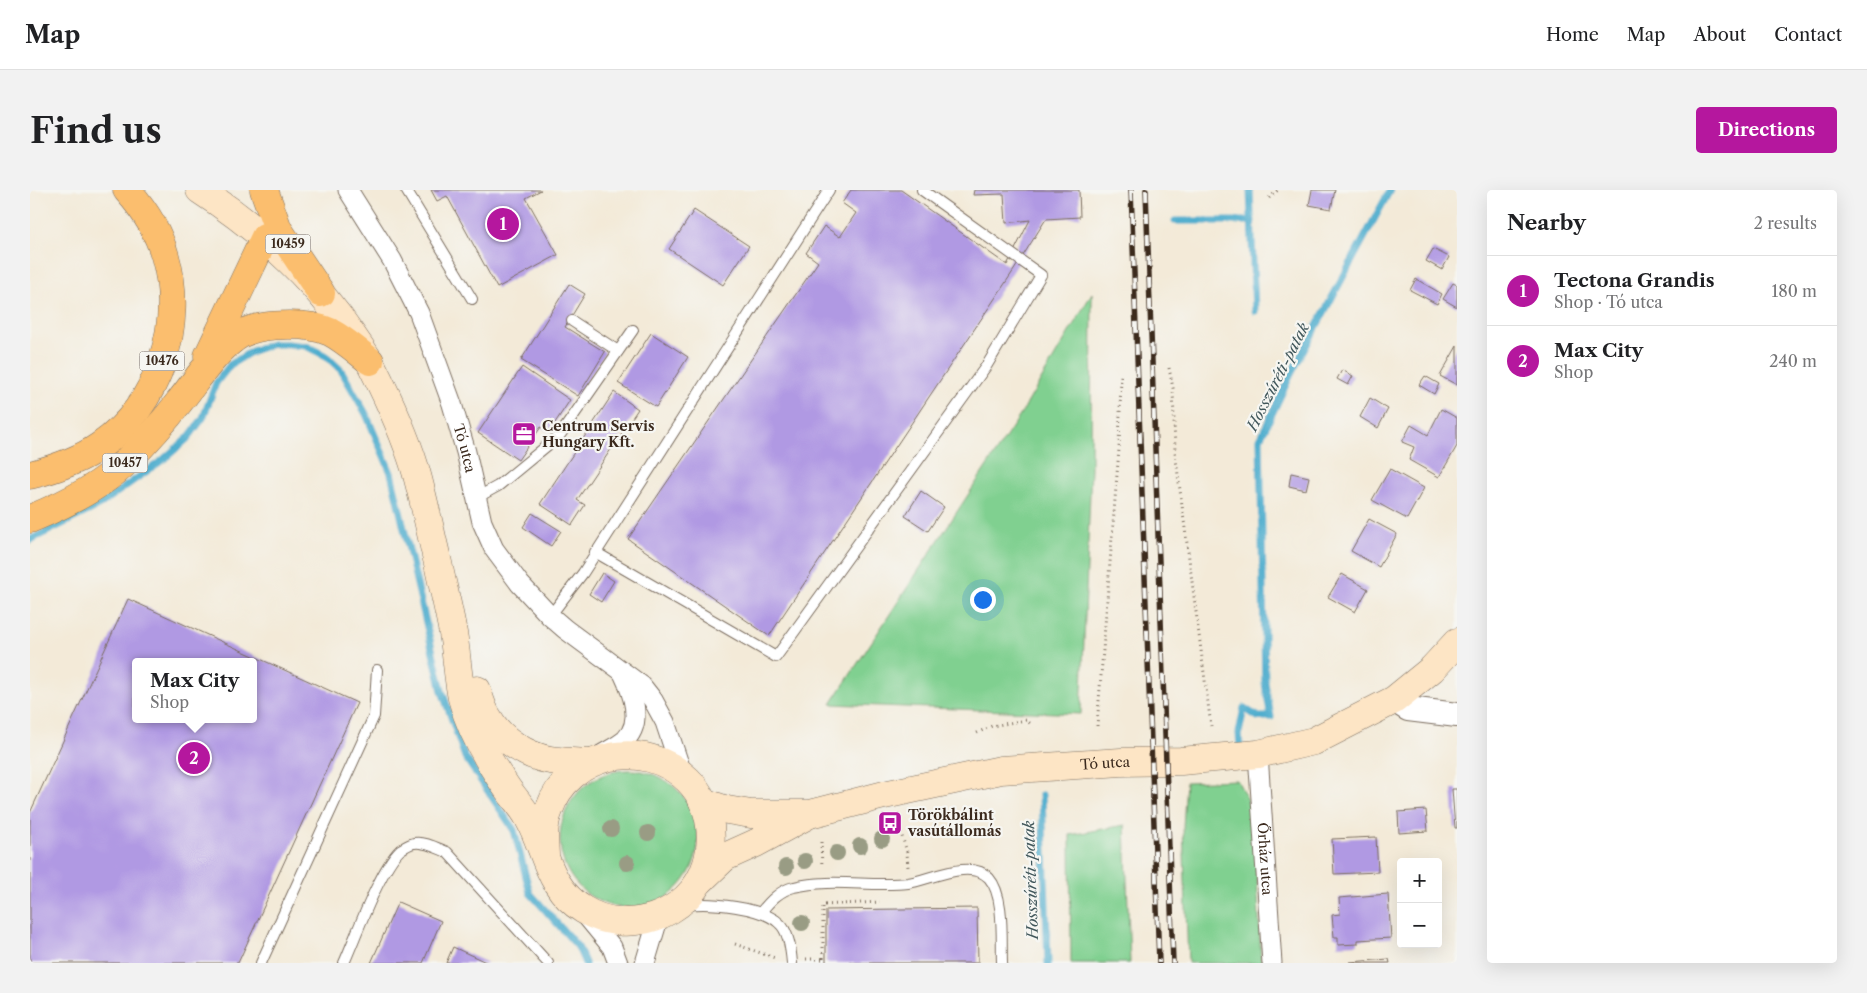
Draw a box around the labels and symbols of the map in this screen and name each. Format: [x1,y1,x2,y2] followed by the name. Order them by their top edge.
[487,205,519,243] pin: 1
[266,234,310,254] road number: 10459
[1242,319,1313,435] water label: Hosszúréti-patak
[140,352,184,370] road number: 10476
[542,417,655,451] place label: Centrum Servis Hungary Kft.
[511,421,537,447] office icon: Centrum Servis Hungary Kft.
[449,422,480,475] street label: Tó utca
[102,454,148,472] road number: 10457
[970,587,996,613] your location
[178,739,210,777] pin: 2
[1080,753,1131,774] street label: Tó utca
[907,806,1001,840] place label: Törökbálint vasútállomás
[877,810,903,836] bus stop icon: Törökbálint vasútállomás
[1019,820,1042,941] water label: Hosszúréti-patak
[1254,822,1276,896] street label: Őrház utca

